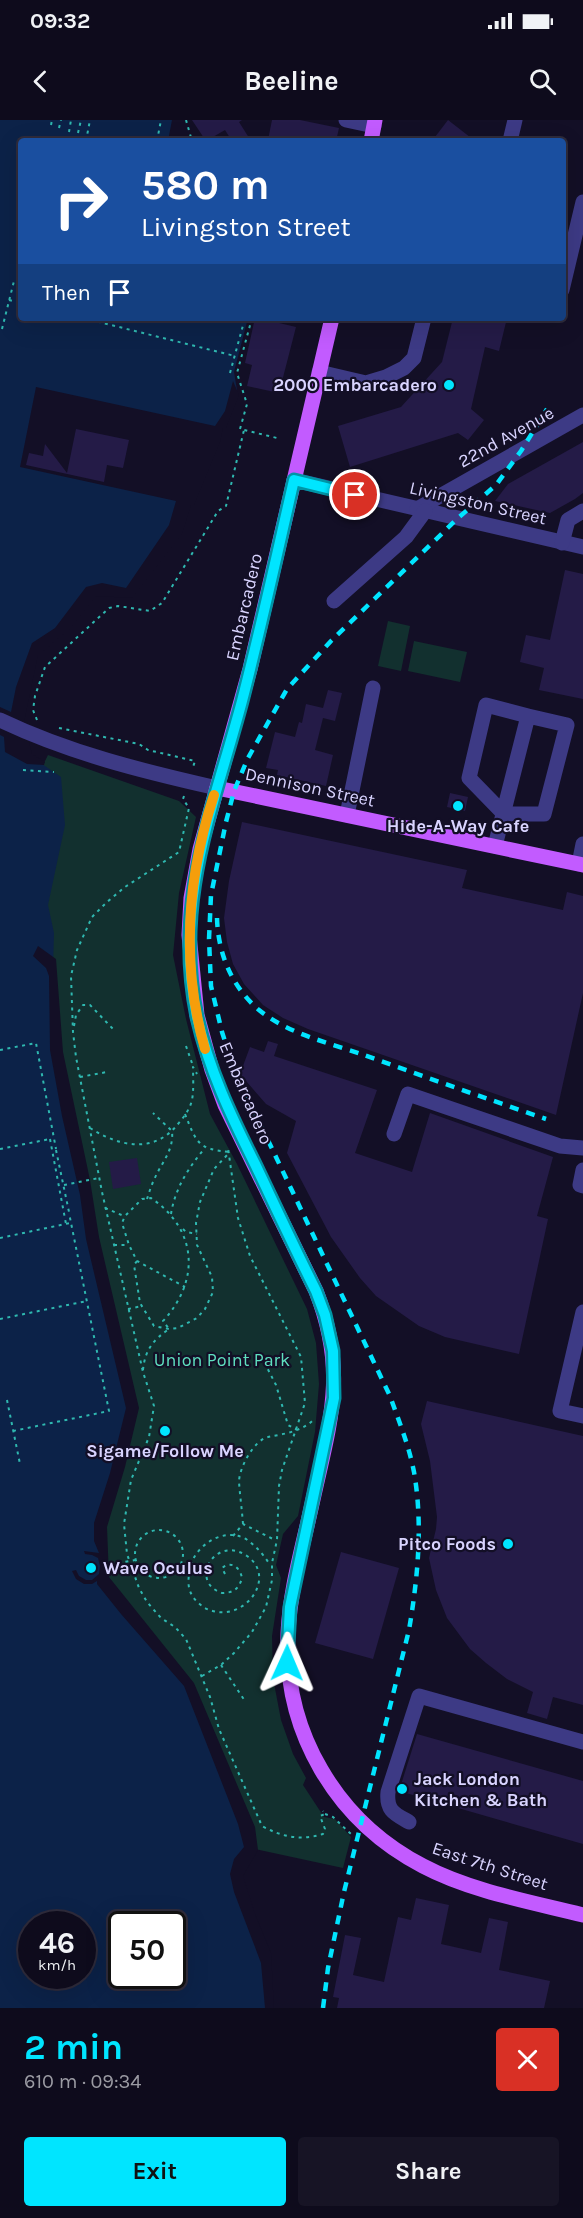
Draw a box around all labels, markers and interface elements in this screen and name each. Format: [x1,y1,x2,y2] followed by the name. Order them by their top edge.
[30,8,90,34] text: 09:32
[24,65,57,98] icon: back
[244,65,339,97] text: Beeline
[526,65,559,98] icon: search
[141,160,270,210] text: 580 m
[42,162,120,240] icon: right
[141,211,351,243] text: Livingston Street
[103,276,136,309] icon: arrive
[42,280,91,306] text: Then
[273,374,437,396] place label: 2000 Embarcadero
[442,378,456,392] marker: 2000 Embarcadero
[454,402,558,472] street label: 22nd Avenue
[329,469,380,520] pin
[407,477,549,529] street label: Livingston Street
[338,478,371,511] icon: arrive
[221,551,267,663] street label: Embarcadero
[243,763,377,812] street label: Dennison Street
[451,799,465,813] marker: Hide-A-Way Cafe
[387,815,529,837] place label: Hide-A-Way Cafe
[214,1038,278,1148] street label: Embarcadero
[154,1349,290,1371] park label: Union Point Park
[158,1424,172,1438] marker: Sigame/Follow Me
[86,1440,244,1462] place label: Sigame/Follow Me
[398,1533,496,1555] place label: Pitco Foods
[501,1537,515,1551] marker: Pitco Foods
[103,1557,213,1579] place label: Wave Oculus
[84,1561,98,1575] marker: Wave Oculus
[255,1631,319,1695] position arrow
[414,1768,547,1811] place label: Jack London Kitchen & Bath
[395,1782,409,1796] marker: Jack London Kitchen & Bath
[429,1837,551,1895] street label: East 7th Street
[108,1911,186,1989] speed limit sign: 50
[39,1925,75,1961] text: 46
[38,1956,76,1974] text: km/h
[24,2026,123,2068] text: 2 min
[496,2028,559,2091] button: close
[24,2070,142,2093] text: 610 m · 09:34
[24,2137,286,2206] button: Exit
[298,2137,559,2206] button: Share

